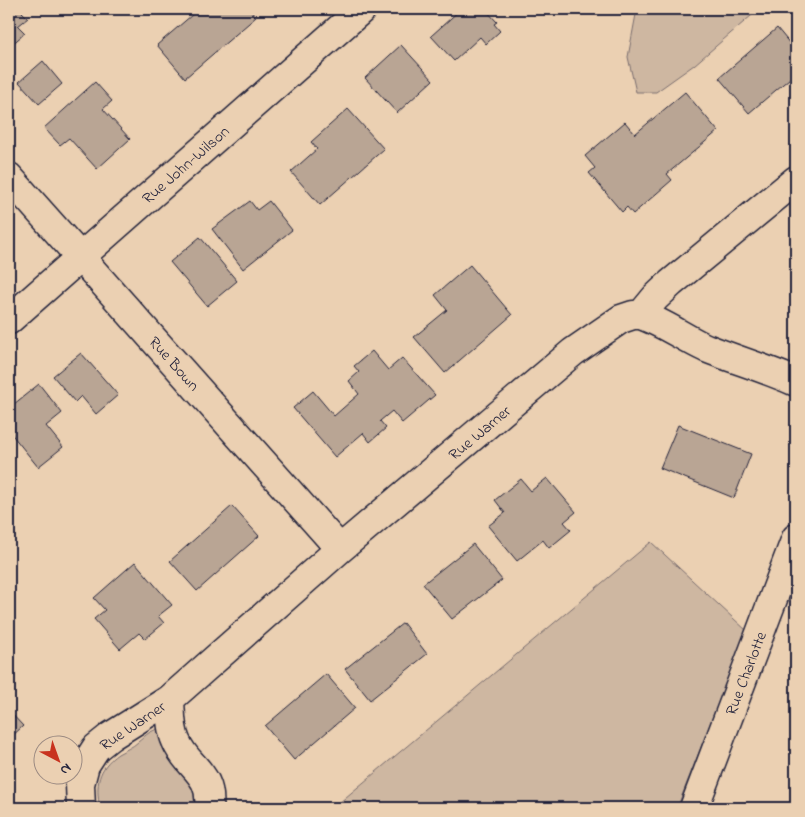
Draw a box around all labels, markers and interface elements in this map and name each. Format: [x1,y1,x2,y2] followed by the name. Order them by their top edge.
[137,121,236,210] street label: Rue John-Wilson
[142,332,205,397] street label: Rue Bown
[444,400,517,467] street label: Rue Warner
[720,628,774,719] street label: Rue Charlotte
[95,696,171,758] street label: Rue Warner
[32,734,82,784] north arrow
[55,758,76,780] text: N

